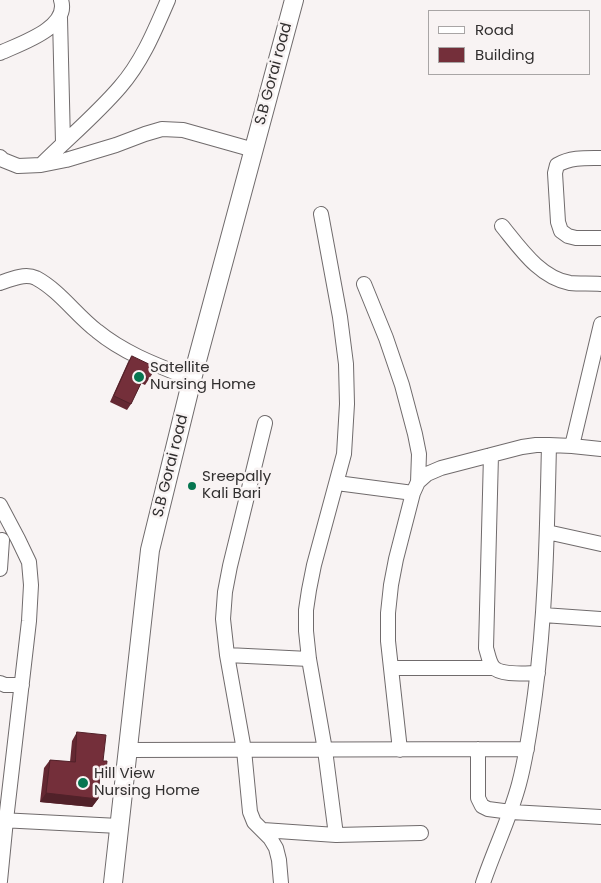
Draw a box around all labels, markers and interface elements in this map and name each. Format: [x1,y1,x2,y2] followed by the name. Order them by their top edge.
[428,10,591,75] legend
[475,19,514,40] text: Road
[252,21,296,127] street label: S.B Gorai road
[475,44,535,65] text: Building
[150,359,256,394] place label: Satellite Nursing Home
[132,370,146,384] marker: Satellite Nursing Home
[150,413,192,519] street label: S.B Gorai road
[202,468,271,503] place label: Sreepally Kali Bari
[186,480,198,492] marker: Sreepally Kali Bari
[94,765,200,800] place label: Hill View Nursing Home
[76,776,90,790] marker: Hill View Nursing Home

